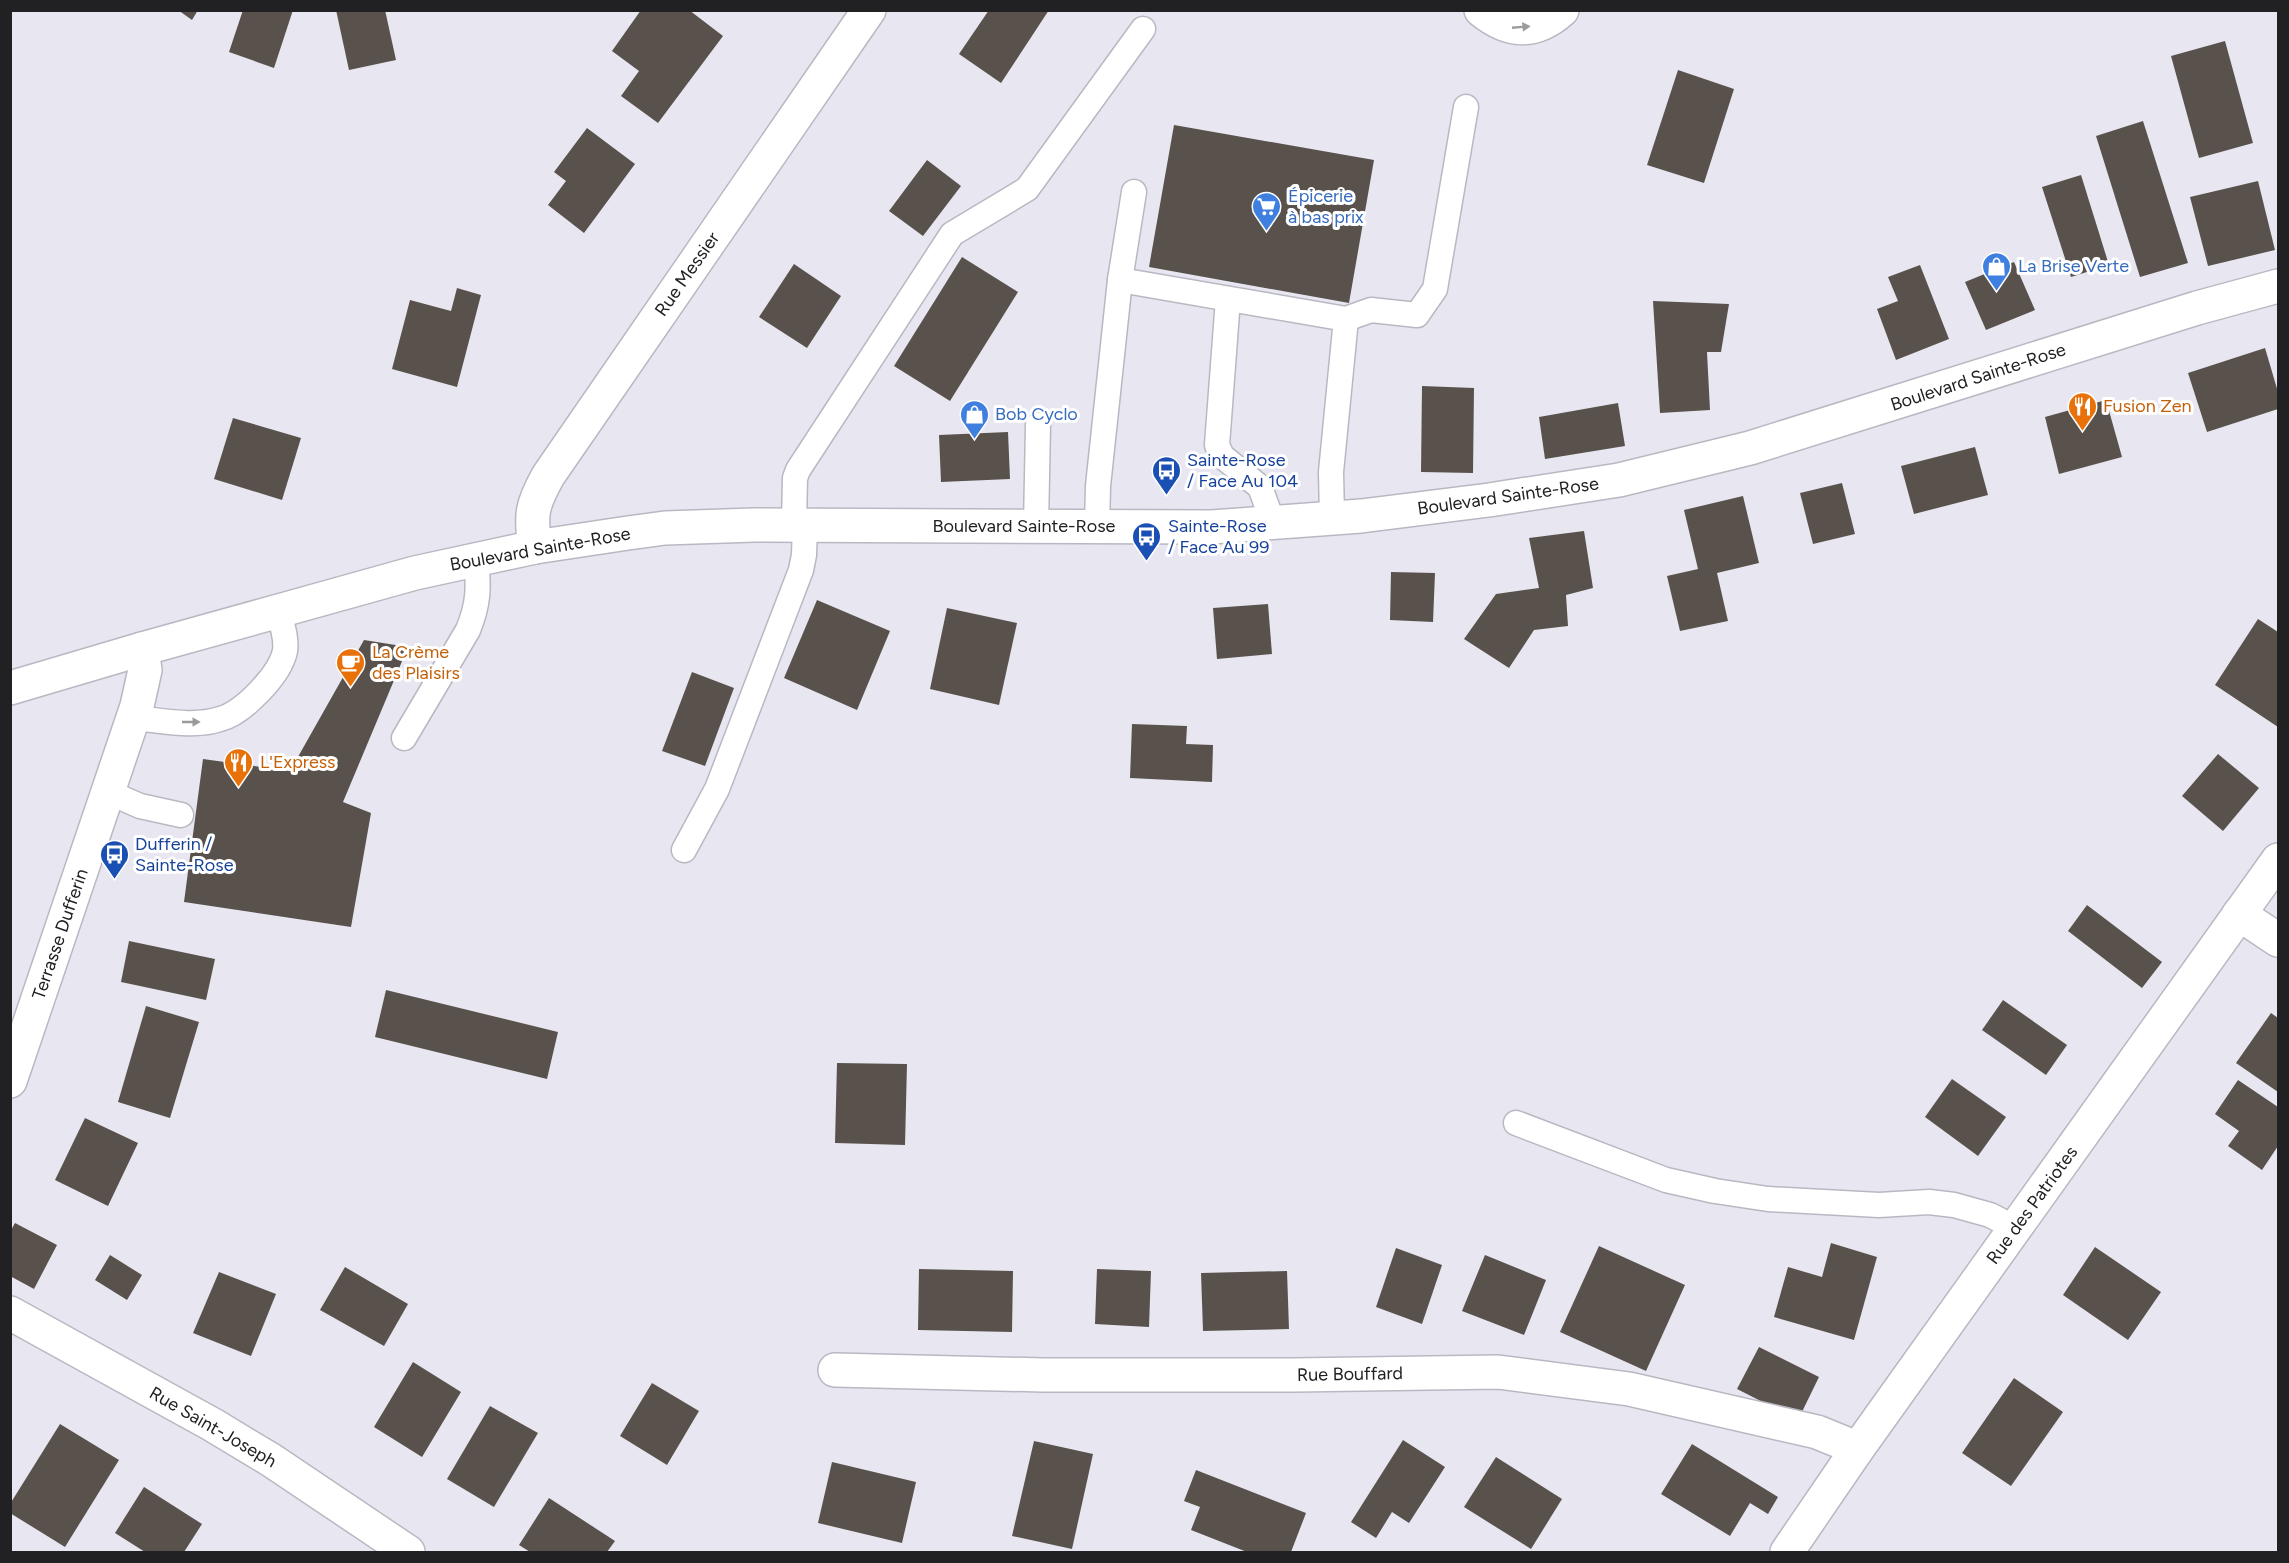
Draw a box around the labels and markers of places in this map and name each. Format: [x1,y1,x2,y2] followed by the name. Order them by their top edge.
[1288,185,1364,228] place label: Épicerie à bas prix
[1251,190,1283,232] supermarket icon: Épicerie à bas prix
[1981,250,2013,292] shop icon: La Brise Verte
[2018,255,2129,277] place label: La Brise Verte
[2066,390,2098,432] restaurant icon: Fusion Zen
[2103,395,2192,417] place label: Fusion Zen
[958,398,990,440] shop icon: Bob Cyclo
[995,403,1078,425] place label: Bob Cyclo
[1187,449,1298,492] place label: Sainte-Rose / Face Au 104
[1150,454,1182,496] bus stop icon: Sainte-Rose / Face Au 104
[1168,515,1269,558] place label: Sainte-Rose / Face Au 99
[1131,520,1163,562] bus stop icon: Sainte-Rose / Face Au 99
[372,641,460,684] place label: La Crème des Plaisirs
[335,646,367,688] cafe icon: La Crème des Plaisirs
[223,746,255,788] restaurant icon: L'Express
[260,751,336,773] place label: L'Express
[135,833,234,876] place label: Dufferin / Sainte-Rose
[98,838,130,880] bus stop icon: Dufferin / Sainte-Rose

